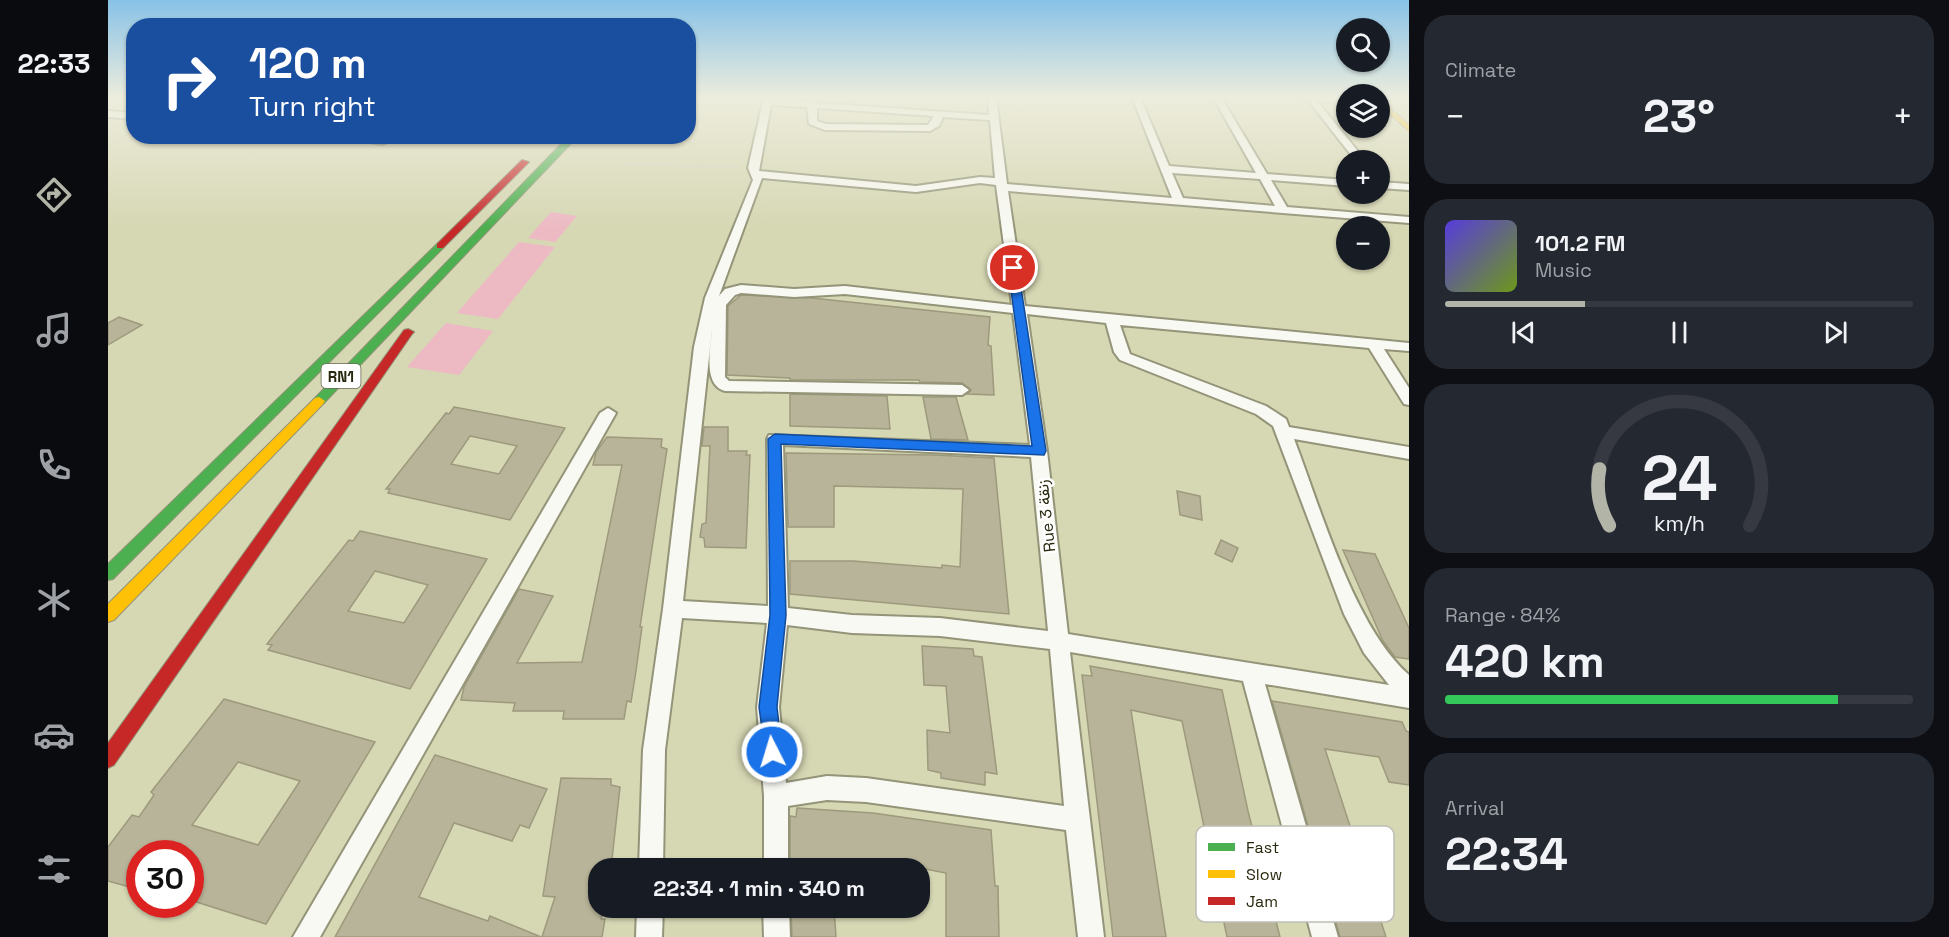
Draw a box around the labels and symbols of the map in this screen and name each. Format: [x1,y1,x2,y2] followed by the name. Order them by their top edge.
[987,242,1038,293] pin
[322,364,360,388] road number: RN1
[1032,479,1060,553] street label: Rue 3 زنقة
[740,720,804,784] position arrow
[1196,826,1394,922] legend
[1246,837,1279,858] text: Fast
[126,840,204,918] speed limit sign: 30
[1246,864,1282,885] text: Slow
[1246,891,1278,912] text: Jam

